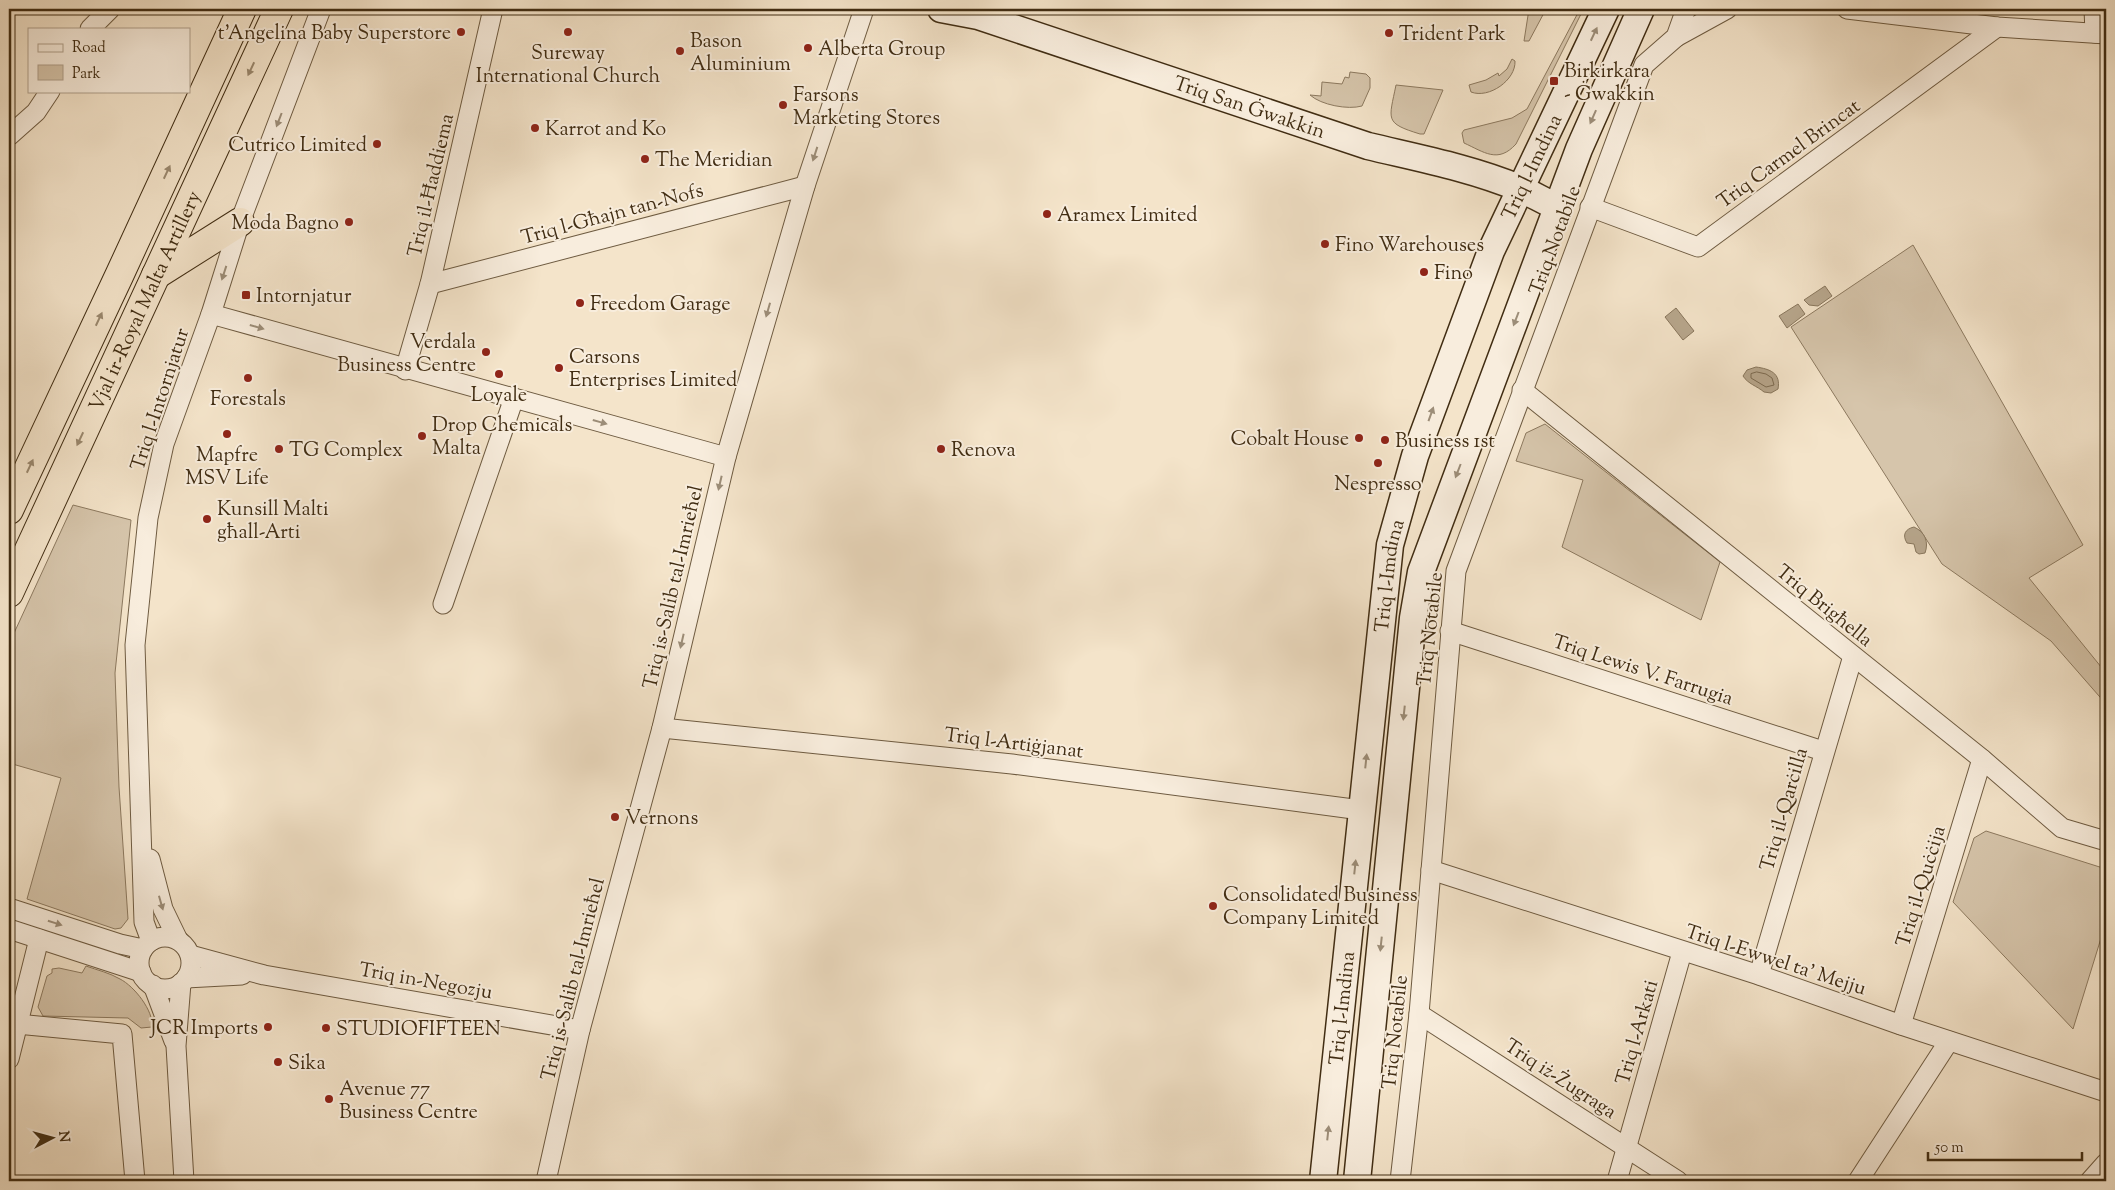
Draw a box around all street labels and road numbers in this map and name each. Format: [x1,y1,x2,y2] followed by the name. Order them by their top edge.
[1169,70,1329,148] street label: Triq San Ġwakkin
[1712,93,1867,217] street label: Triq Carmel Brincat
[1496,110,1571,225] street label: Triq l-Imdina
[402,111,463,260] street label: Triq il-Ħaddiema
[518,177,707,254] street label: Triq l-Għajn tan-Nofs
[1523,182,1590,300] street label: Triq Notabile
[83,187,210,417] street label: Vjal ir-Royal Malta Artillery
[125,324,198,475] street label: Triq l-Intornjatur
[637,482,712,692] street label: Triq is-Salib tal-Imrieħel
[1369,516,1414,634] street label: Triq l-Imdina
[1769,559,1878,655] street label: Triq Brigħella
[1411,571,1452,688] street label: Triq Notabile
[1548,628,1736,714] street label: Triq Lewis V. Farrugia
[942,722,1085,767] street label: Triq l-Artiġjanat
[1754,745,1817,875] street label: Triq il-Qarċilla
[1890,822,1955,951] street label: Triq il-Quċċija
[535,875,614,1084] street label: Triq is-Salib tal-Imrieħel
[1681,918,1870,1004] street label: Triq l-Ewwel ta' Mejju
[1323,950,1364,1066] street label: Triq l-Imdina
[357,956,495,1009] street label: Triq in-Negozju
[1376,974,1417,1091] street label: Triq Notabile
[1610,977,1667,1088] street label: Triq l-Arkati
[1498,1033,1622,1127] street label: Triq iż-Żugraga

